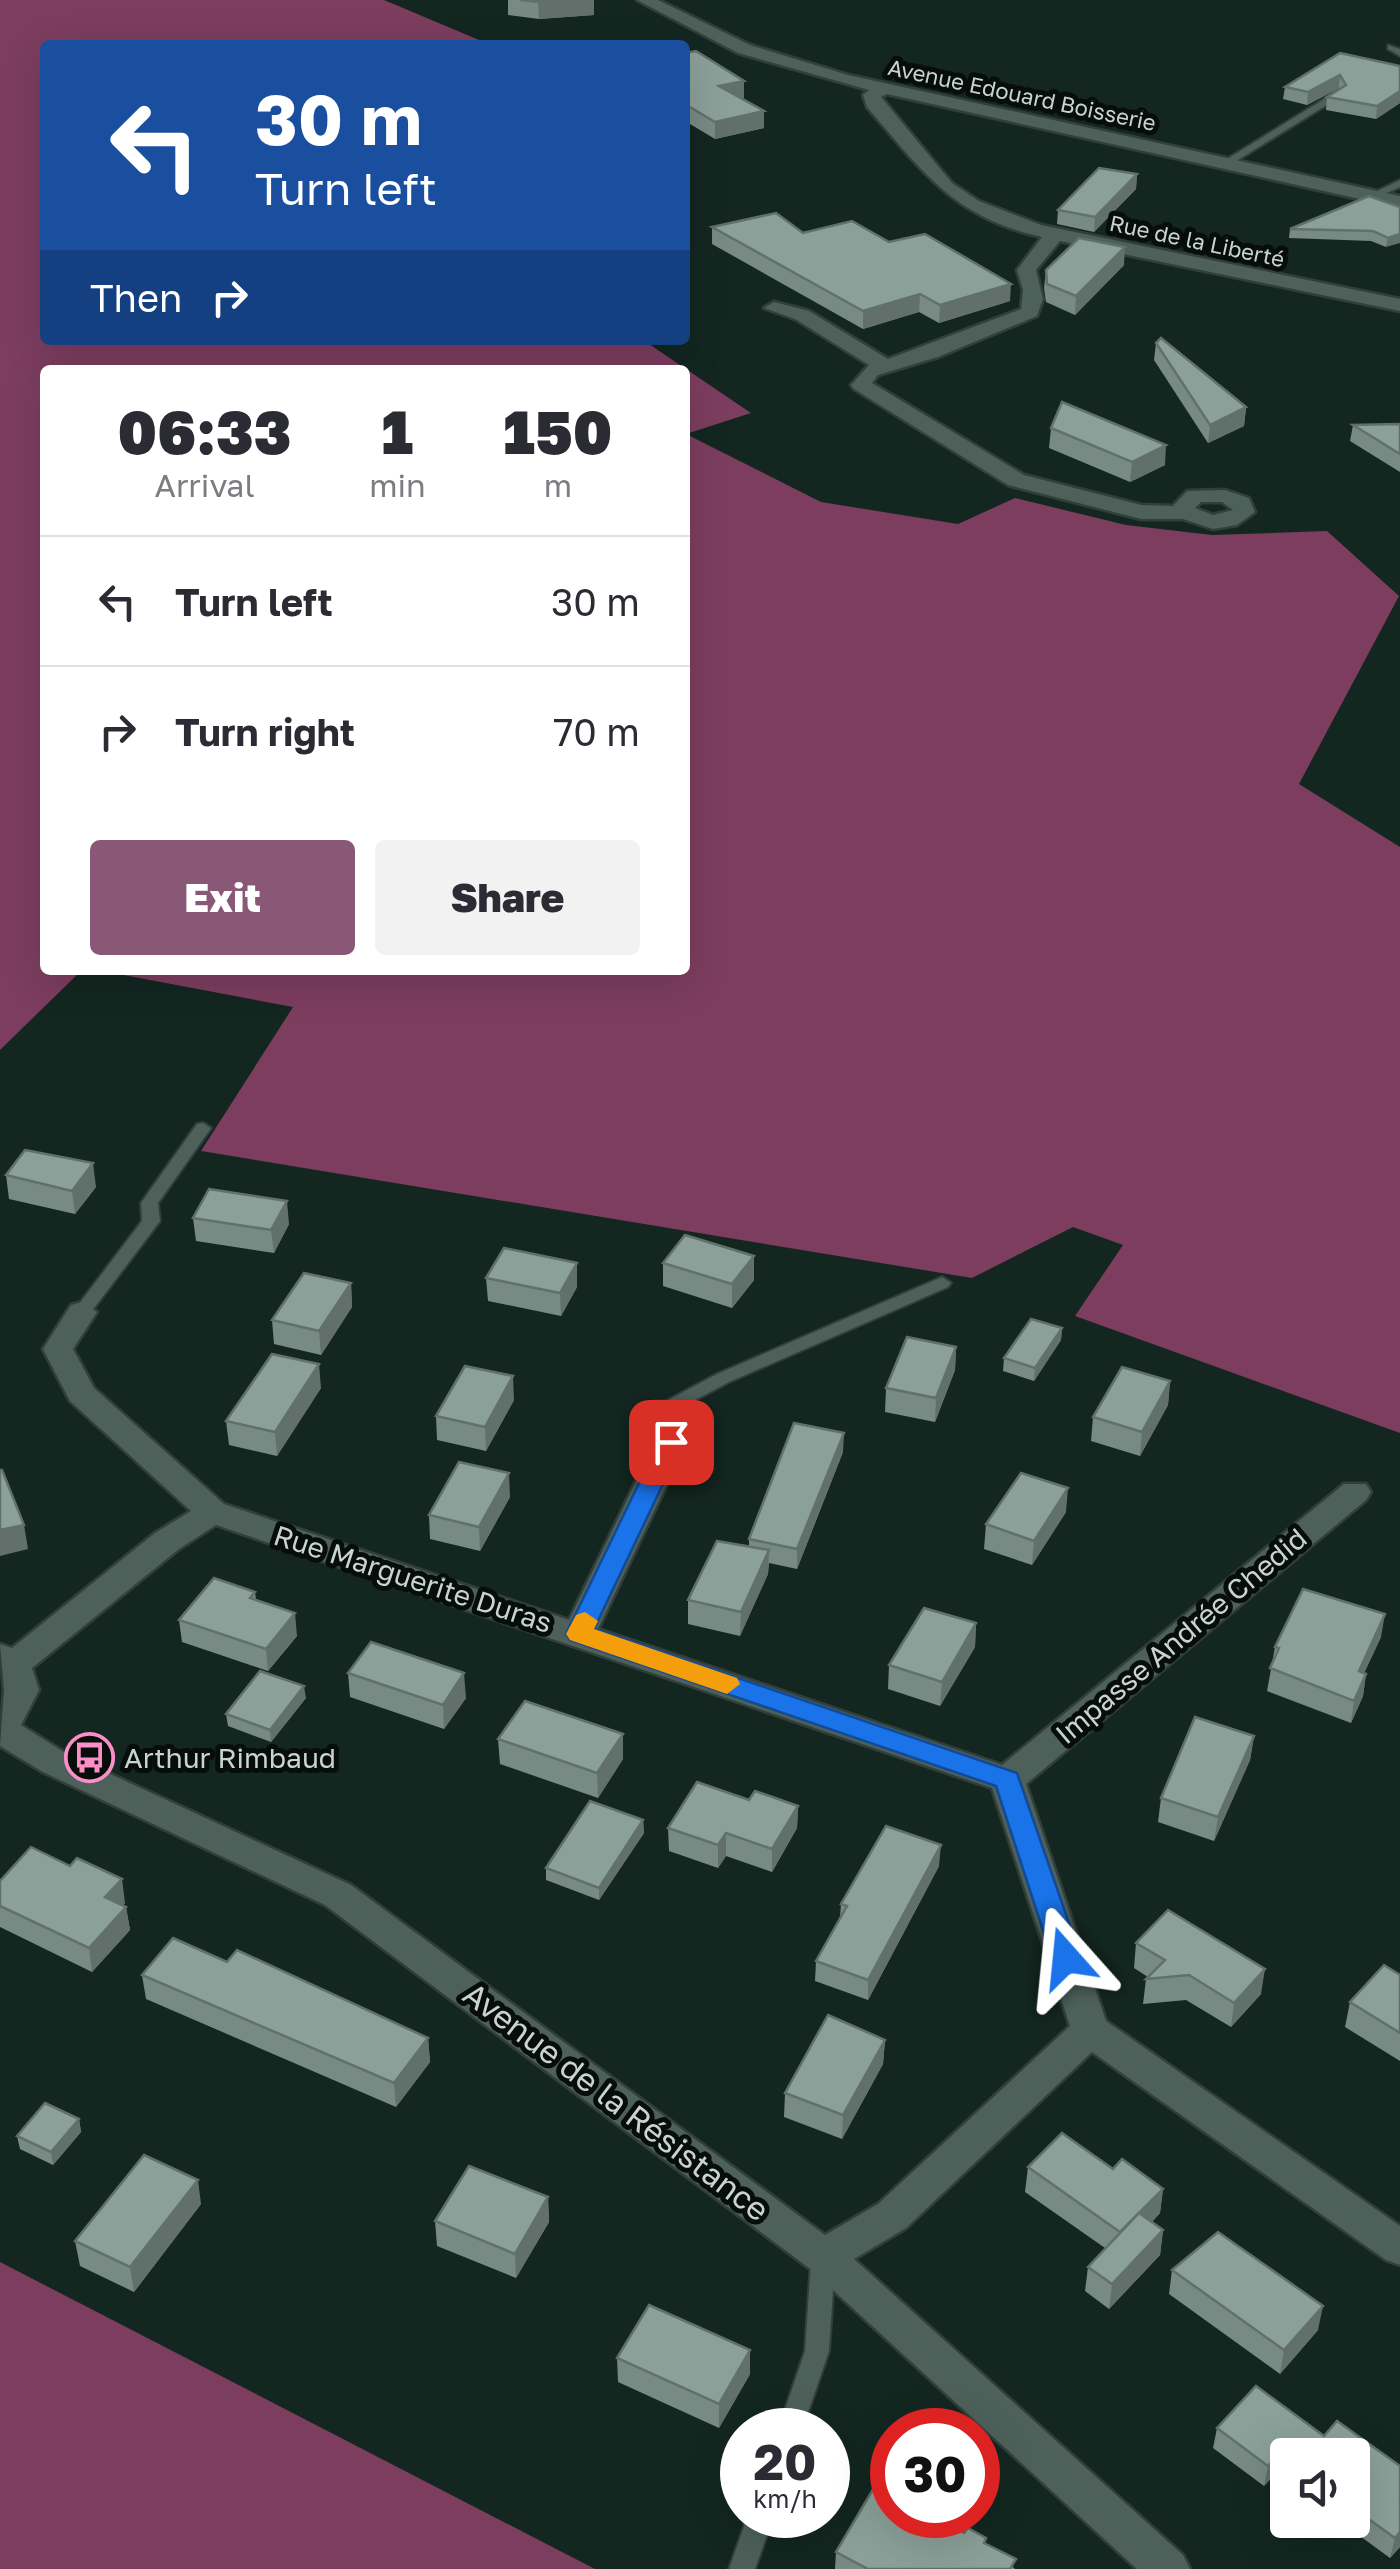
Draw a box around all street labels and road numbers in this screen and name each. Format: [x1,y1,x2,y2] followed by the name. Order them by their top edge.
[886,53,1159,136] street label: Avenue Edouard Boisserie
[1107,209,1287,272] street label: Rue de la Liberté
[270,1518,556,1639] street label: Rue Marguerite Duras
[1049,1521,1313,1750] street label: Impasse Andrée Chedid
[456,1974,777,2228] street label: Avenue de la Résistance

